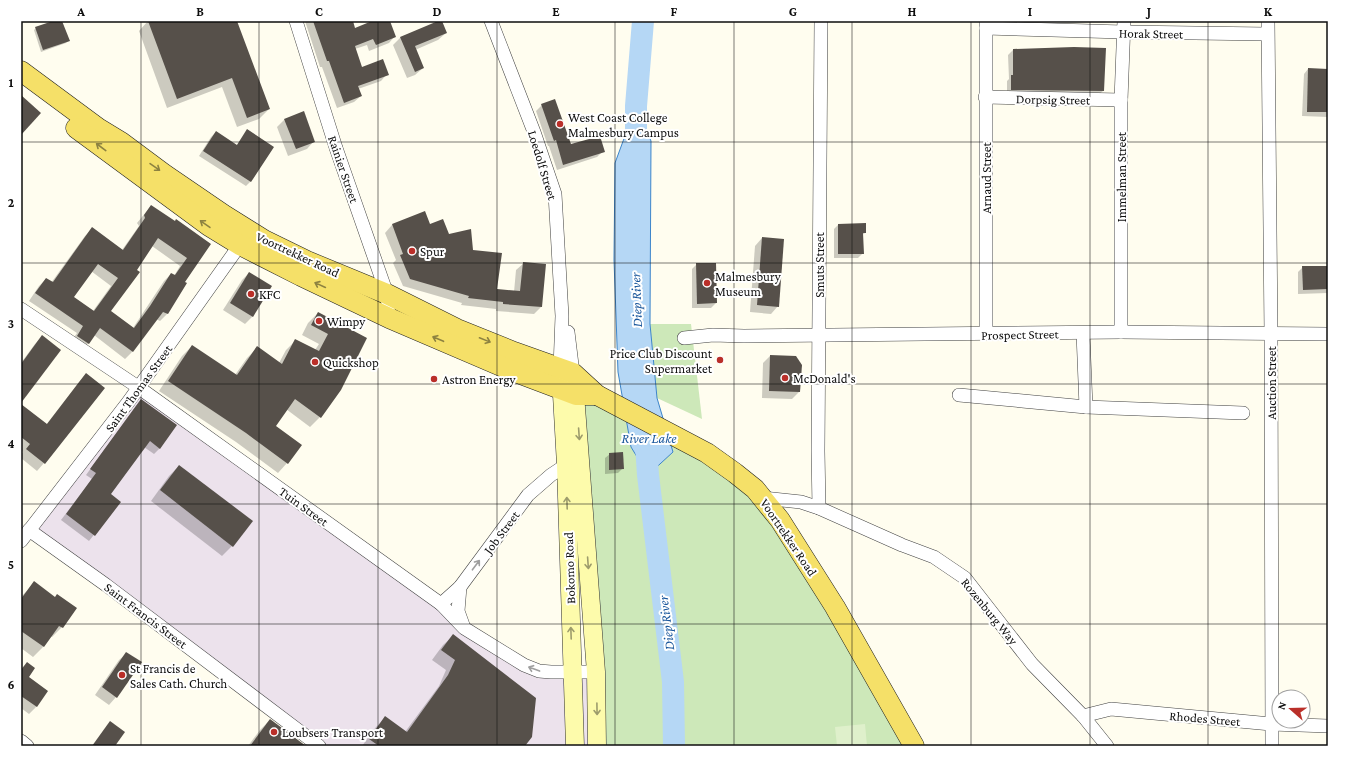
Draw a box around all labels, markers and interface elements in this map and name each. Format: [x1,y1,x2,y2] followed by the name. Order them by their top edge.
[76,4,85,19] text: A
[196,4,204,19] text: B
[315,4,323,19] text: C
[433,4,442,19] text: D
[552,4,560,19] text: E
[671,4,678,19] text: F
[789,4,797,19] text: G
[908,4,917,19] text: H
[1028,4,1032,19] text: I
[1145,4,1151,19] text: J
[1264,4,1273,19] text: K
[1119,25,1184,42] street label: Horak Street
[9,75,14,90] text: 1
[1016,91,1091,108] street label: Dorpsig Street
[568,110,679,140] place label: West Coast College Malmesbury Campus
[555,119,565,129] marker: West Coast College Malmesbury Campus
[525,128,560,202] street label: Loedolf Street
[1114,131,1129,222] street label: Immelman Street
[325,134,362,205] street label: Rainier Street
[979,141,994,214] street label: Arnaud Street
[95,143,106,151] one-way arrow
[149,163,160,171] one-way arrow
[8,195,15,210] text: 2
[200,220,211,228] one-way arrow
[254,229,342,280] street label: Voortrekker Road
[812,232,827,298] street label: Smuts Street
[420,244,445,259] place label: Spur
[407,246,417,256] marker: Spur
[715,269,782,299] place label: Malmesbury Museum
[627,271,645,328] water label: Diep River
[702,278,712,288] marker: Malmesbury Museum
[314,281,326,288] one-way arrow
[259,287,281,302] place label: KFC
[246,289,256,299] marker: KFC
[327,314,366,329] place label: Wimpy
[8,316,14,331] text: 3
[314,316,324,326] marker: Wimpy
[981,326,1060,343] street label: Prospect Street
[433,335,445,342] one-way arrow
[479,337,491,344] one-way arrow
[102,341,175,435] street label: Saint Thomas Street
[610,346,713,376] place label: Price Club Discount Supermarket
[1264,346,1279,420] street label: Auction Street
[323,355,379,370] place label: Quickshop
[715,355,725,365] marker: Price Club Discount Supermarket
[310,357,320,367] marker: Quickshop
[793,371,856,386] place label: McDonald's
[442,372,516,387] place label: Astron Energy
[780,373,790,383] marker: McDonald's
[429,374,439,384] marker: Astron Energy
[575,427,582,440] one-way arrow
[622,430,677,446] water label: River Lake
[7,436,15,451] text: 4
[276,484,332,530] street label: Tuin Street
[757,496,820,579] street label: Voortrekker Road
[563,497,571,510] one-way arrow
[480,507,523,558] street label: Job Street
[561,532,578,604] street label: Bokomo Road
[585,556,592,569] one-way arrow
[8,557,14,572] text: 5
[472,560,480,571] one-way arrow
[958,575,1022,649] street label: Rozenburg Way
[101,579,191,652] street label: Saint Francis Street
[655,594,677,651] water label: Diep River
[567,627,575,640] one-way arrow
[130,661,227,691] place label: St Francis de Sales Cath. Church
[528,664,540,672] one-way arrow
[117,670,127,680] marker: St Francis de Sales Cath. Church
[7,677,15,692] text: 6
[1271,689,1311,729] north arrow
[1275,700,1289,711] text: N
[593,702,600,715] one-way arrow
[1169,708,1242,729] street label: Rhodes Street
[282,725,384,740] place label: Loubsers Transport
[269,727,279,737] marker: Loubsers Transport

